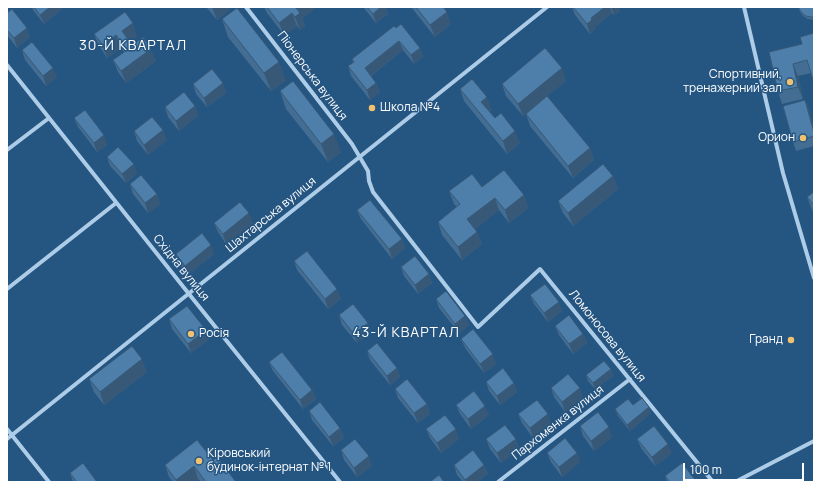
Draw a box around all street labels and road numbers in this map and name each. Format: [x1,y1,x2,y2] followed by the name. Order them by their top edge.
[274,29,350,123] street label: Піонерська вулиця
[223,174,319,256] street label: Шахтарська вулиця
[150,232,212,304] street label: Східна вулиця
[565,287,649,385] street label: Ломоносова вулиця
[509,383,607,463] street label: Пархоменка вулиця

